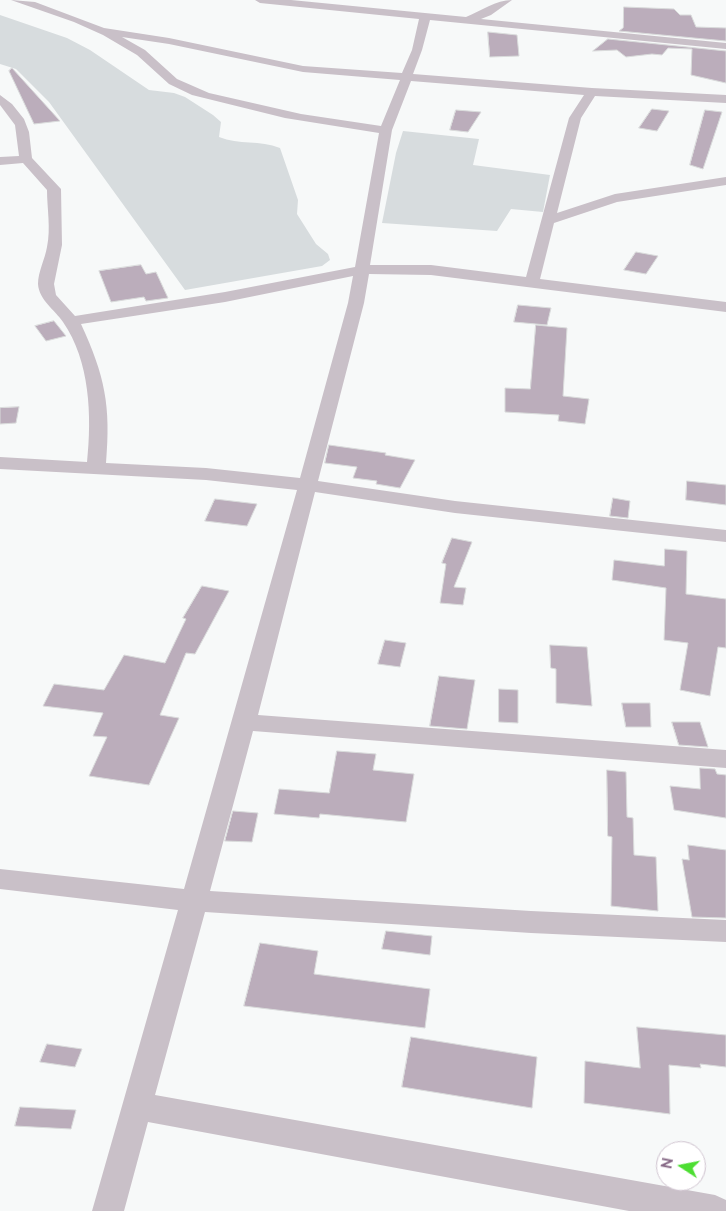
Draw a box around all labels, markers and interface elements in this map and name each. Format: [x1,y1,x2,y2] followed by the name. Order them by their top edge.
[656,1141,706,1191] north arrow
[658,1157,676,1170] text: N

